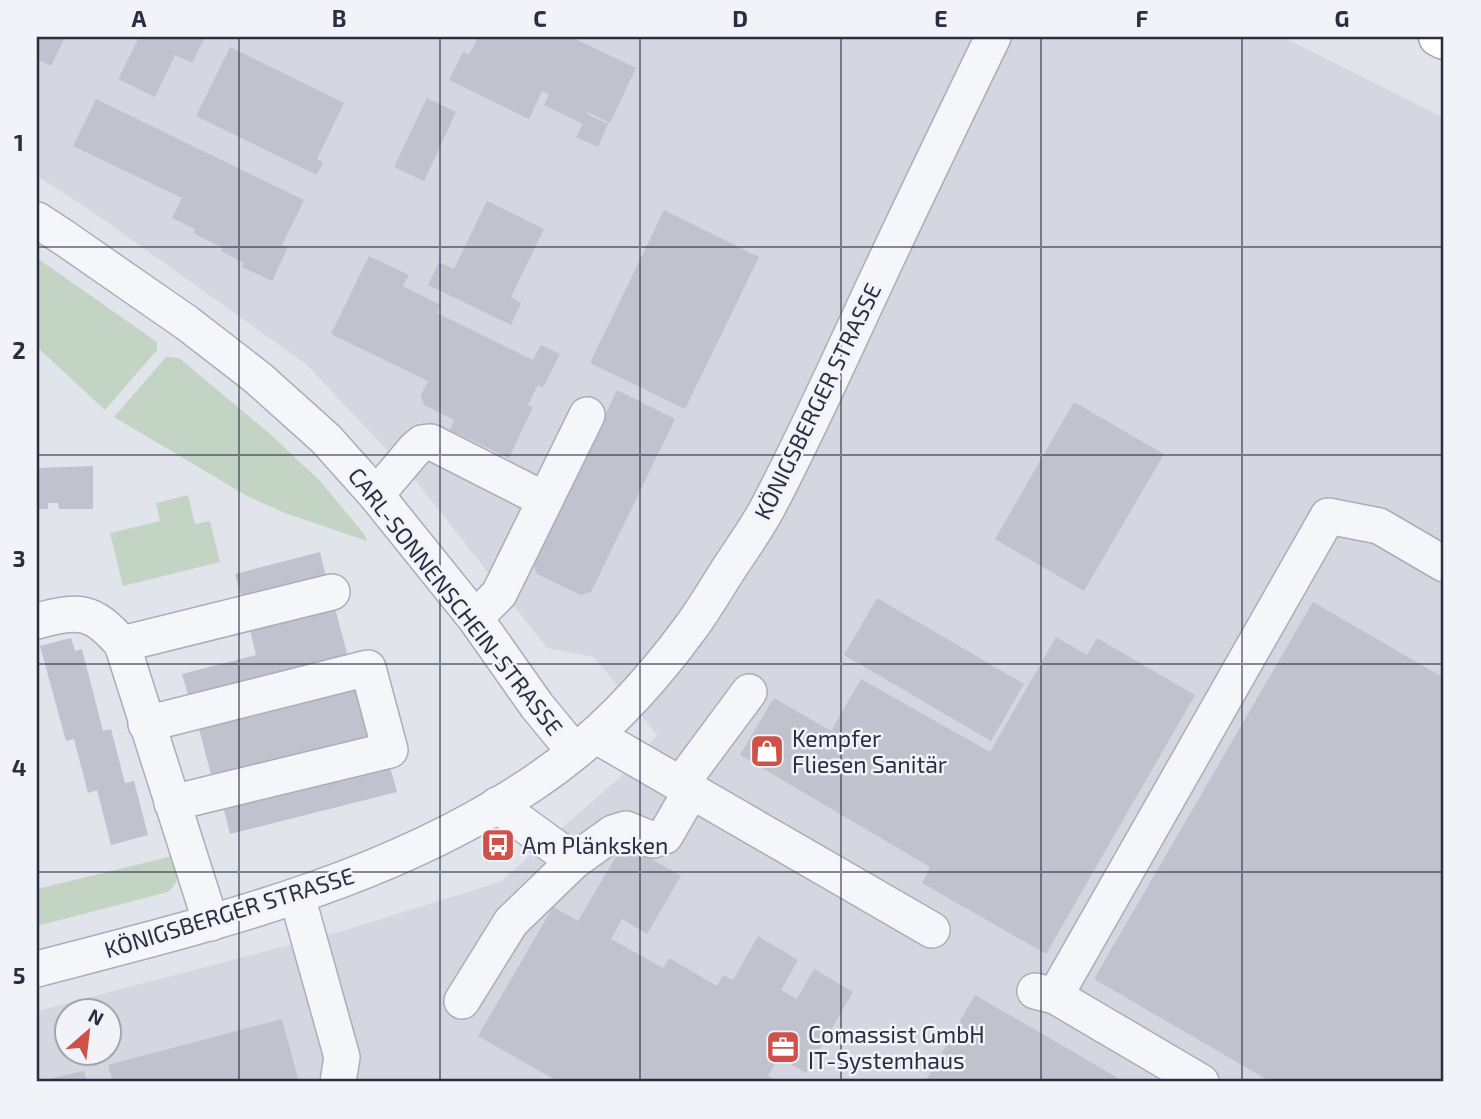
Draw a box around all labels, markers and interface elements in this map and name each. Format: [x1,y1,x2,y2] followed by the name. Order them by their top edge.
[131,4,147,32] text: A
[332,4,346,32] text: B
[533,4,547,32] text: C
[732,4,748,32] text: D
[934,4,948,32] text: E
[1136,4,1149,32] text: F
[1335,4,1349,32] text: G
[14,128,24,156] text: 1
[748,278,886,524] street label: KÖNIGSBERGER STRASSE
[12,336,26,364] text: 2
[343,461,569,741] street label: CARL-SONNENSCHEIN-STRASSE
[12,544,26,572] text: 3
[792,724,947,778] place label: Kempfer Fliesen Sanitär
[748,732,786,770] shop icon: Kempfer Fliesen Sanitär
[12,753,26,781] text: 4
[479,826,517,864] bus stop icon: Am Plänksken
[522,831,668,859] place label: Am Plänksken
[101,861,357,963] street label: KÖNIGSBERGER STRASSE
[13,961,25,989] text: 5
[52,996,122,1066] north arrow
[85,1003,108,1030] text: N
[808,1020,985,1074] place label: Comassist GmbH IT-Systemhaus
[764,1028,802,1066] office icon: Comassist GmbH IT-Systemhaus

